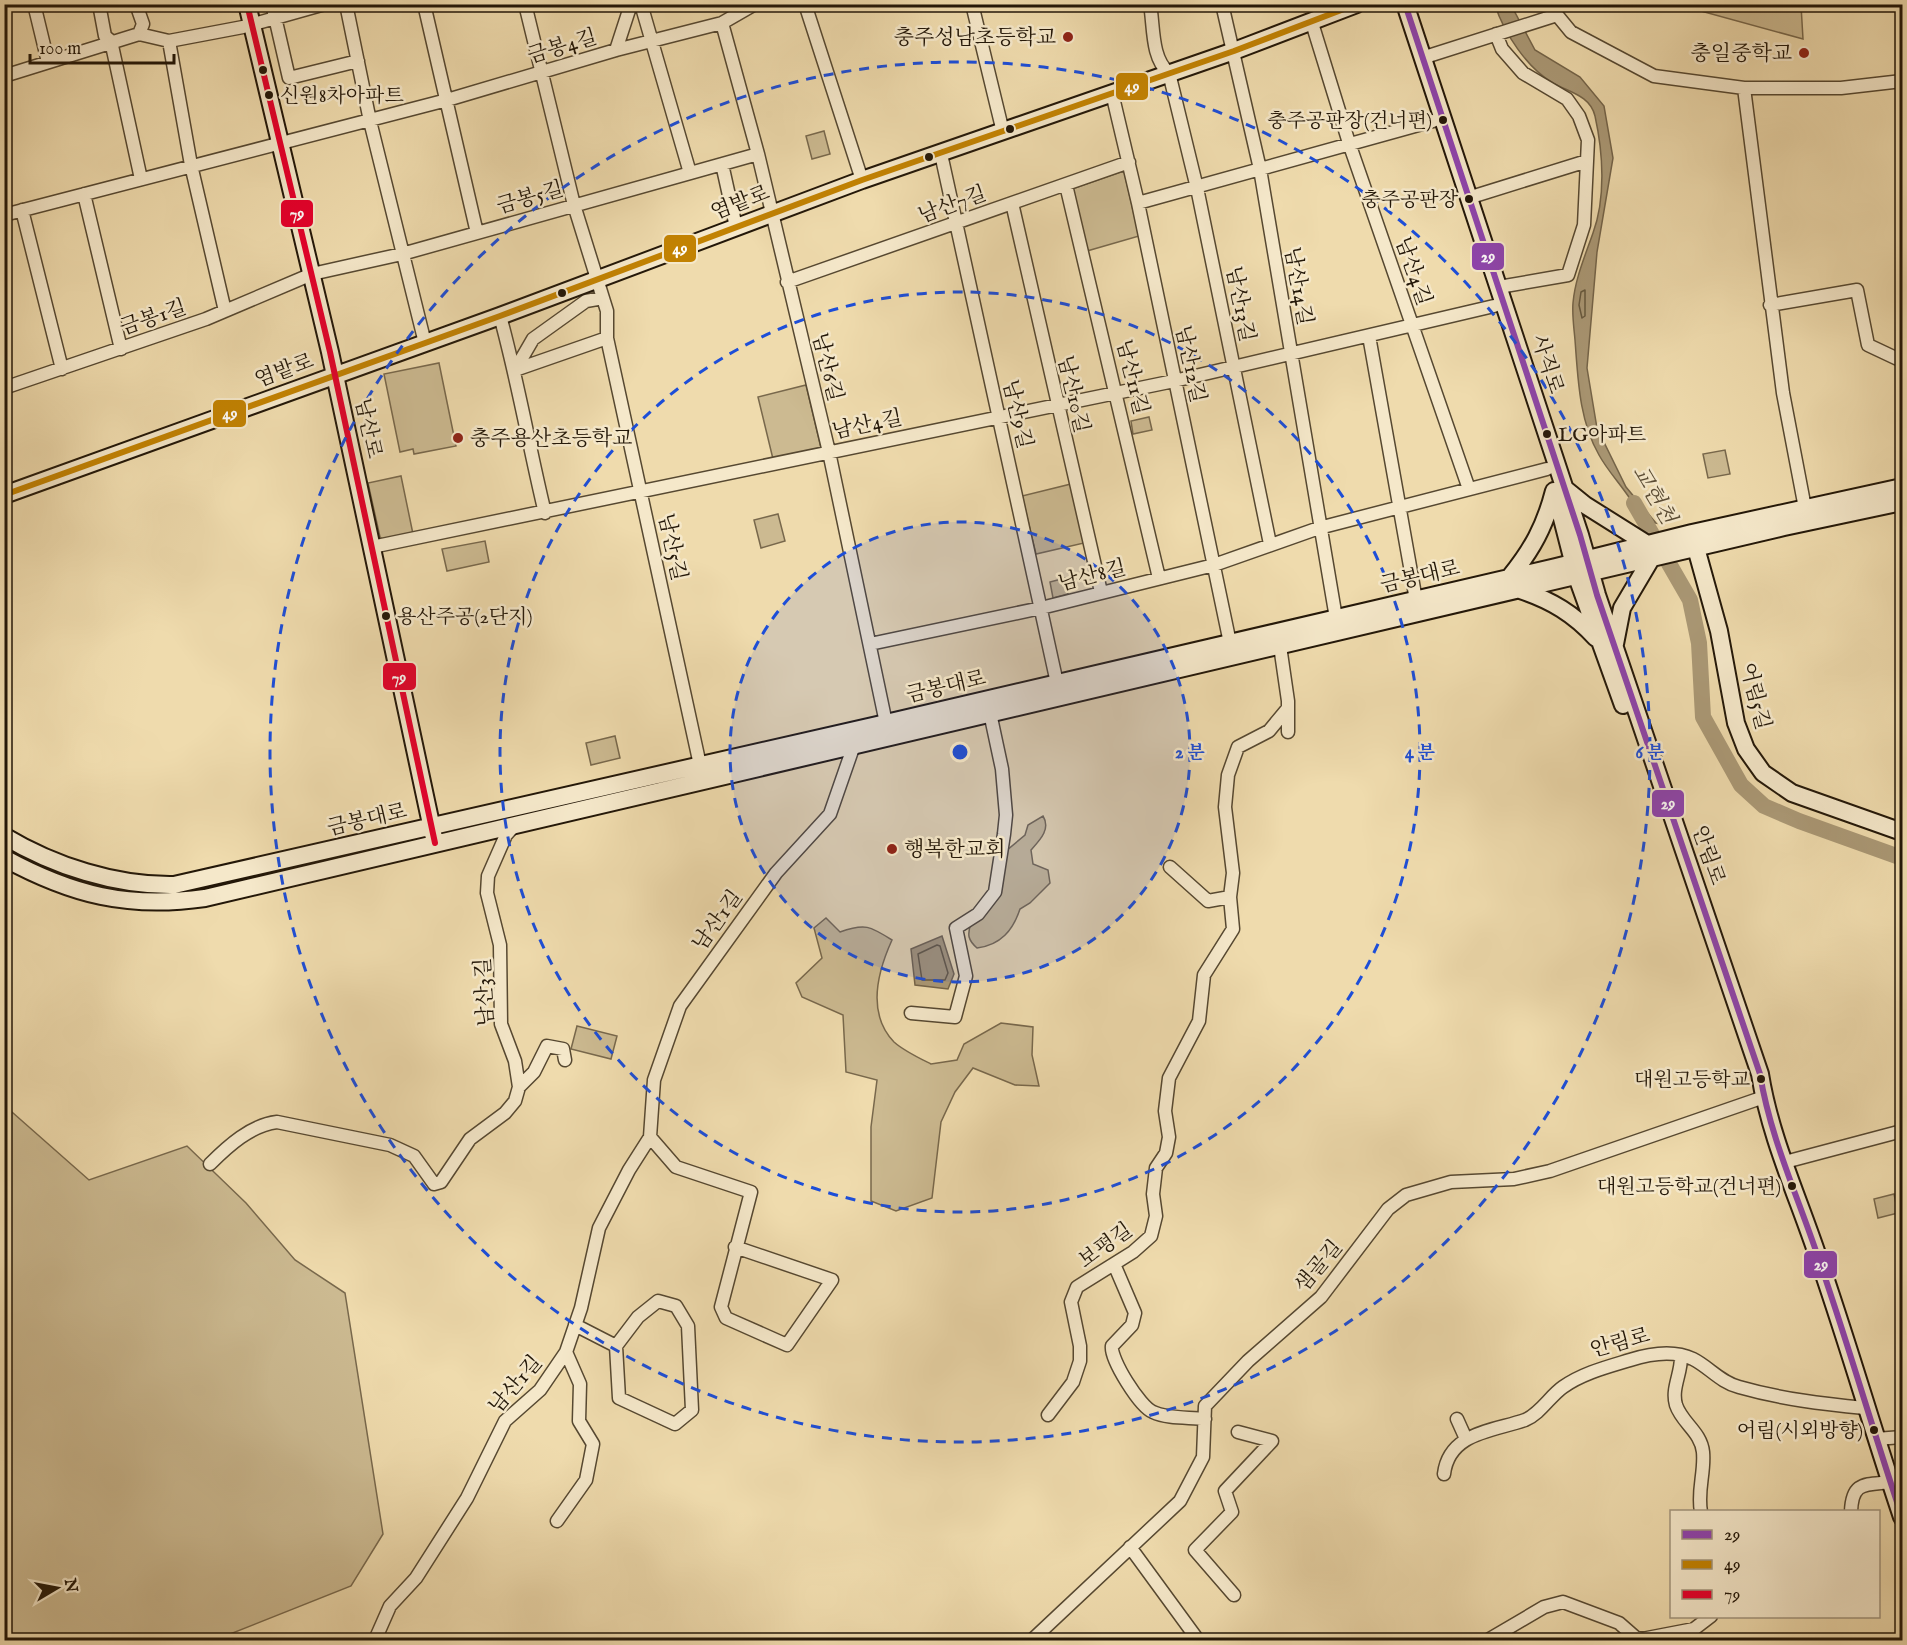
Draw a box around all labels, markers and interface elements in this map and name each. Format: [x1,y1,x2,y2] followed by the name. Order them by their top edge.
[524,24,600,71] street label: 금봉4길
[894,25,1056,52] place label: 충주성남초등학교
[30,27,174,65] scale bar
[1061,30,1075,44] marker: 충주성남초등학교
[39,38,81,61] text: 100 m
[1691,41,1792,68] place label: 충일중학교
[1797,46,1811,60] marker: 충일중학교
[257,64,269,76] unlabelled marker
[1115,72,1149,101] line badge: 49
[1125,78,1139,98] text: 49
[280,84,404,109] place label: 신원8차아파트
[263,89,275,101] marker: 신원8차아파트
[1267,109,1432,134] place label: 충주공판장(건너편)
[1437,114,1449,126] marker: 충주공판장(건너편)
[1004,123,1016,135] unlabelled marker
[923,151,935,163] unlabelled marker
[494,176,567,221] street label: 금봉5길
[707,180,774,227] street label: 염밭로
[915,181,990,230] street label: 남산7길
[1361,188,1459,213] place label: 충주공판장
[1463,193,1475,205] marker: 충주공판장
[280,199,314,228] line badge: 79
[290,205,304,225] text: 79
[1388,233,1437,310] street label: 남산4길
[663,234,697,263] line badge: 49
[673,240,687,260] text: 49
[1471,242,1505,271] line badge: 29
[1277,245,1318,327] street label: 남산14길
[1481,248,1495,268] text: 29
[1219,264,1260,344] street label: 남산13길
[556,287,568,299] unlabelled marker
[117,294,190,342] street label: 금봉1길
[1168,323,1211,406] street label: 남산12길
[805,330,848,404] street label: 남산6길
[1524,331,1569,398] street label: 사직로
[1109,337,1154,418] street label: 남산11길
[251,348,318,395] street label: 염밭로
[1051,353,1095,436] street label: 남산10길
[996,377,1038,451] street label: 남산9길
[348,396,387,461] street label: 남산로
[212,399,247,428] line badge: 49
[223,405,237,425] text: 49
[830,405,905,446] street label: 남산4길
[1558,423,1646,448] place label: LG아파트
[470,426,632,453] place label: 충주용산초등학교
[1541,428,1553,440] marker: LG아파트
[451,431,465,445] marker: 충주용산초등학교
[1625,460,1682,531] water label: 교현천
[651,511,692,584] street label: 남산5길
[1056,555,1129,598] street label: 남산8길
[1378,555,1463,600] street label: 금봉대로
[397,605,533,630] place label: 용산주공(2단지)
[380,610,392,622] marker: 용산주공(2단지)
[1733,660,1776,733] street label: 어림5길
[382,662,417,691] line badge: 79
[904,665,989,710] street label: 금봉대로
[392,669,406,689] text: 79
[950,742,970,762] centre of rings
[1175,742,1205,765] text: 2 분
[1405,742,1436,765] text: 4 분
[1636,742,1665,765] text: 6 분
[1651,789,1685,818] line badge: 29
[1661,795,1675,815] text: 29
[325,798,410,843] street label: 금봉대로
[1685,822,1730,889] street label: 안림로
[904,837,1005,864] place label: 행복한교회
[885,842,899,856] marker: 행복한교회
[687,885,749,957] street label: 남산1길
[470,957,501,1027] street label: 남산3길
[1634,1068,1751,1093] place label: 대원고등학교
[1755,1073,1767,1085] marker: 대원고등학교
[1597,1175,1781,1200] place label: 대원고등학교(건너편)
[1786,1180,1798,1192] marker: 대원고등학교(건너편)
[1073,1217,1138,1275] street label: 보평길
[1289,1235,1349,1299] street label: 샘골길
[1803,1250,1838,1279] line badge: 29
[1814,1256,1828,1276] text: 29
[1588,1323,1653,1364] street label: 안림로
[483,1350,549,1420] street label: 남산1길
[1737,1419,1863,1444] place label: 어림(시외방향)
[1868,1424,1880,1436] marker: 어림(시외방향)
[1670,1510,1880,1618] legend
[1724,1524,1740,1547] text: 29
[1724,1554,1741,1577] text: 49
[27,1558,87,1618] north arrow
[59,1576,81,1594] text: N
[1724,1584,1740,1607] text: 79

